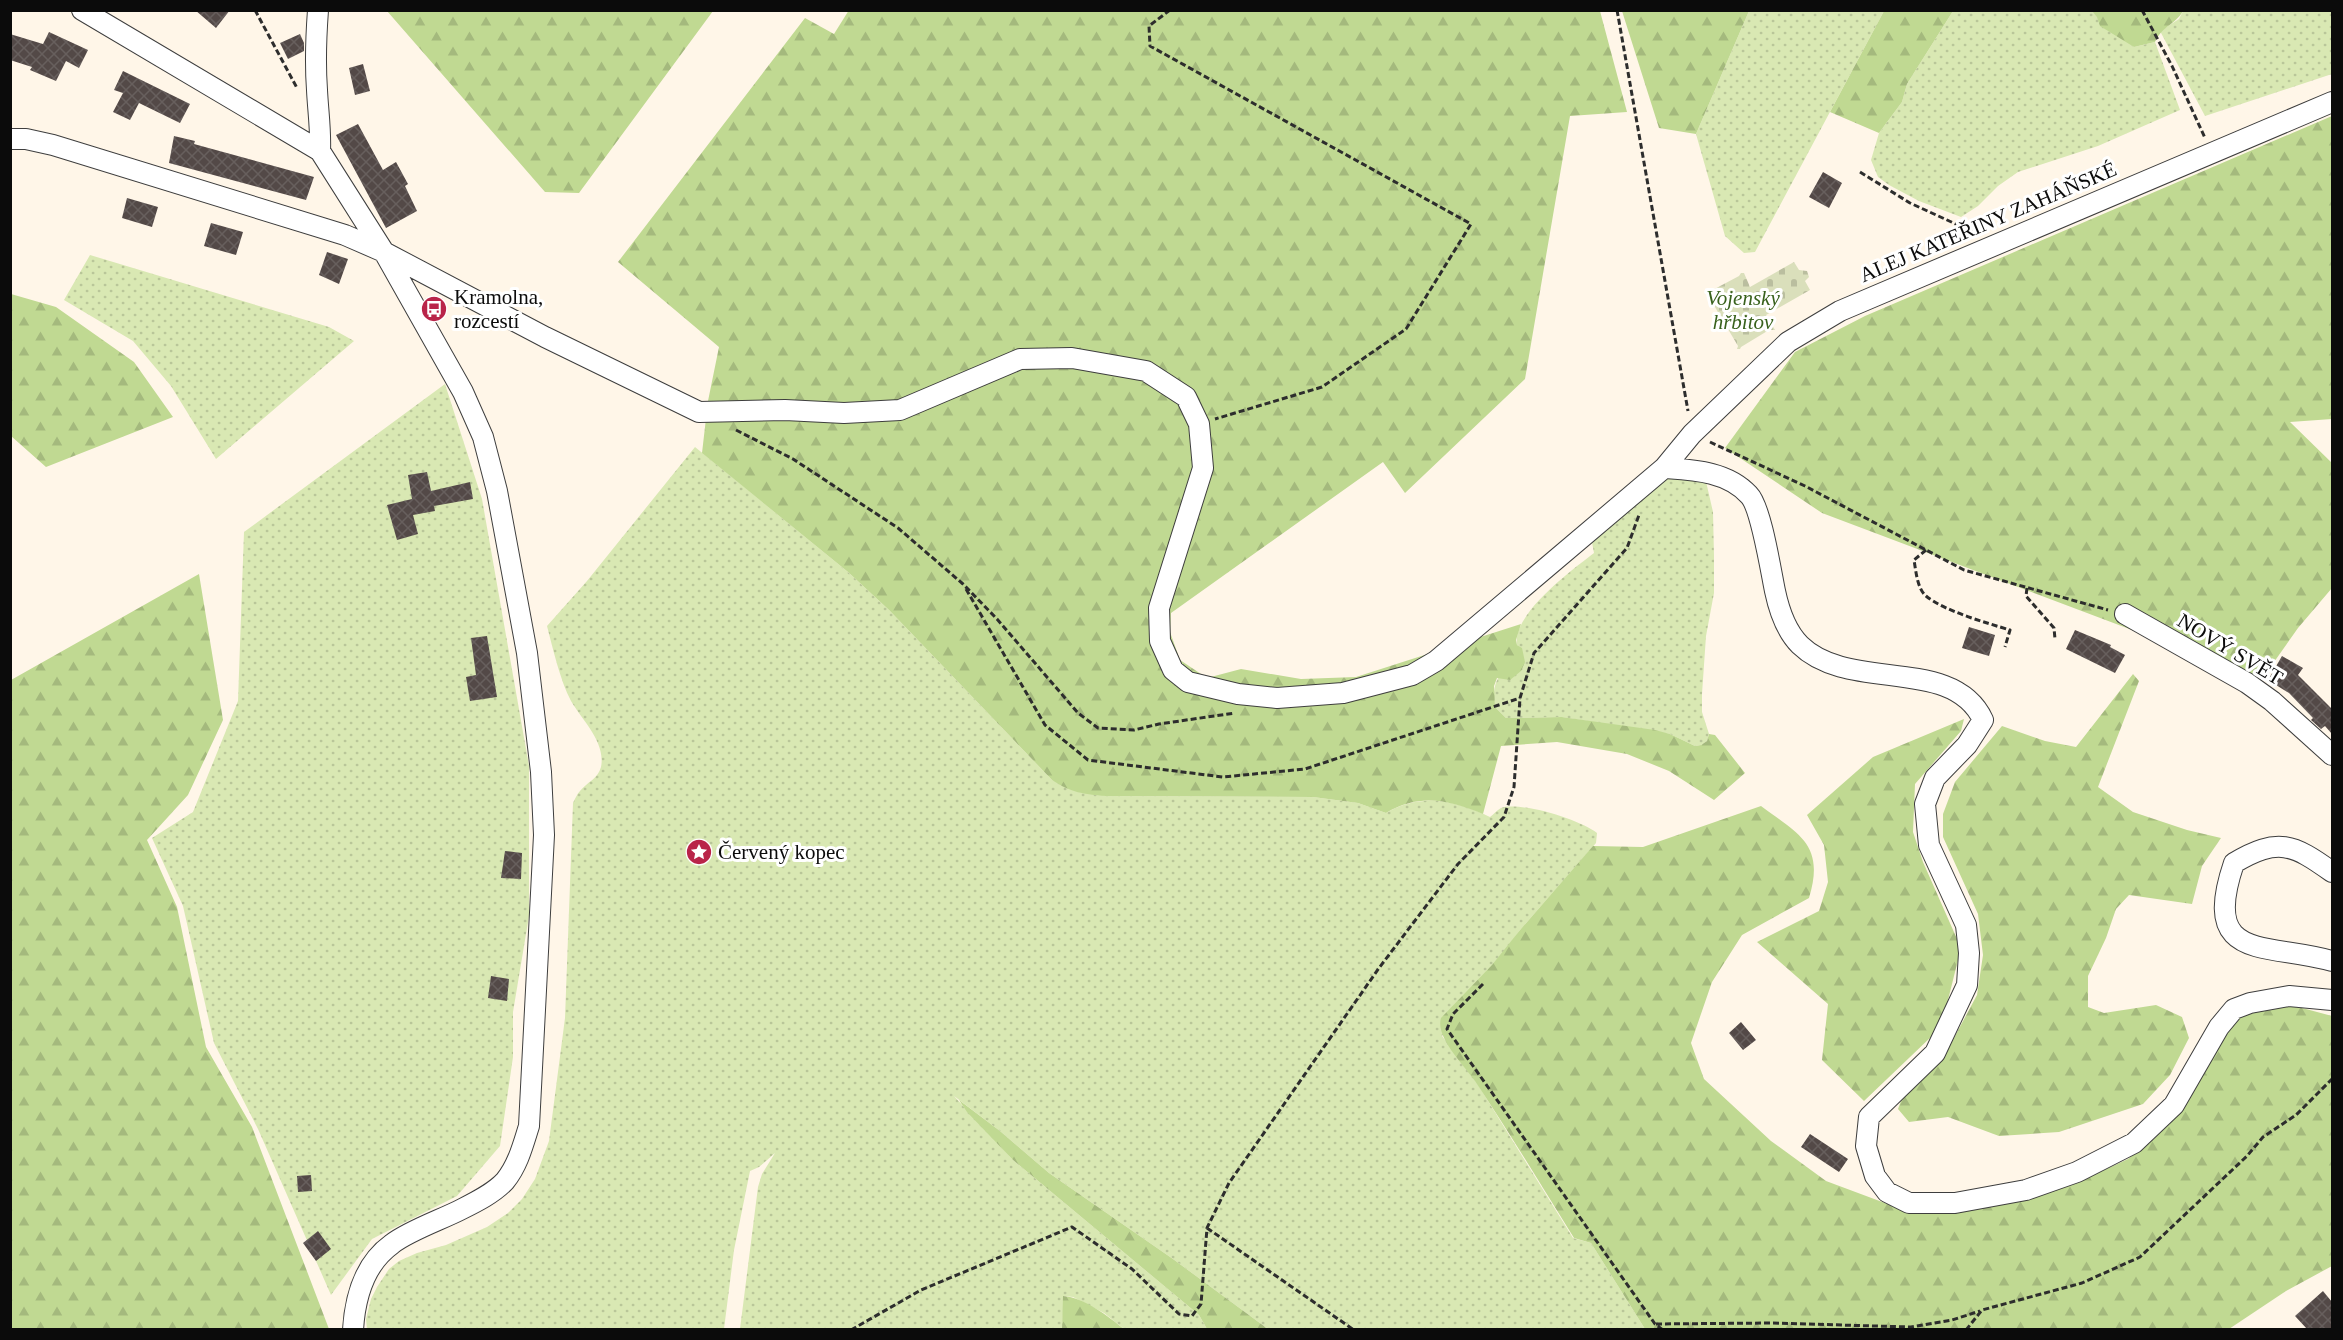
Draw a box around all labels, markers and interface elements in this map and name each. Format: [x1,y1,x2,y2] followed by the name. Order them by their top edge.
[1856,157,2120,287] street label: ALEJ KATEŘINY ZAHÁŇSKÉ
[454,285,543,333] place label: Kramolna, rozcestí
[1706,286,1780,334] park label: Vojenský hřbitov
[419,294,449,324] bus stop icon: Kramolna, rozcestí
[2173,608,2287,690] street label: NOVÝ SVĚT
[684,837,714,867] place icon: Červený kopec
[718,840,845,864] place label: Červený kopec

